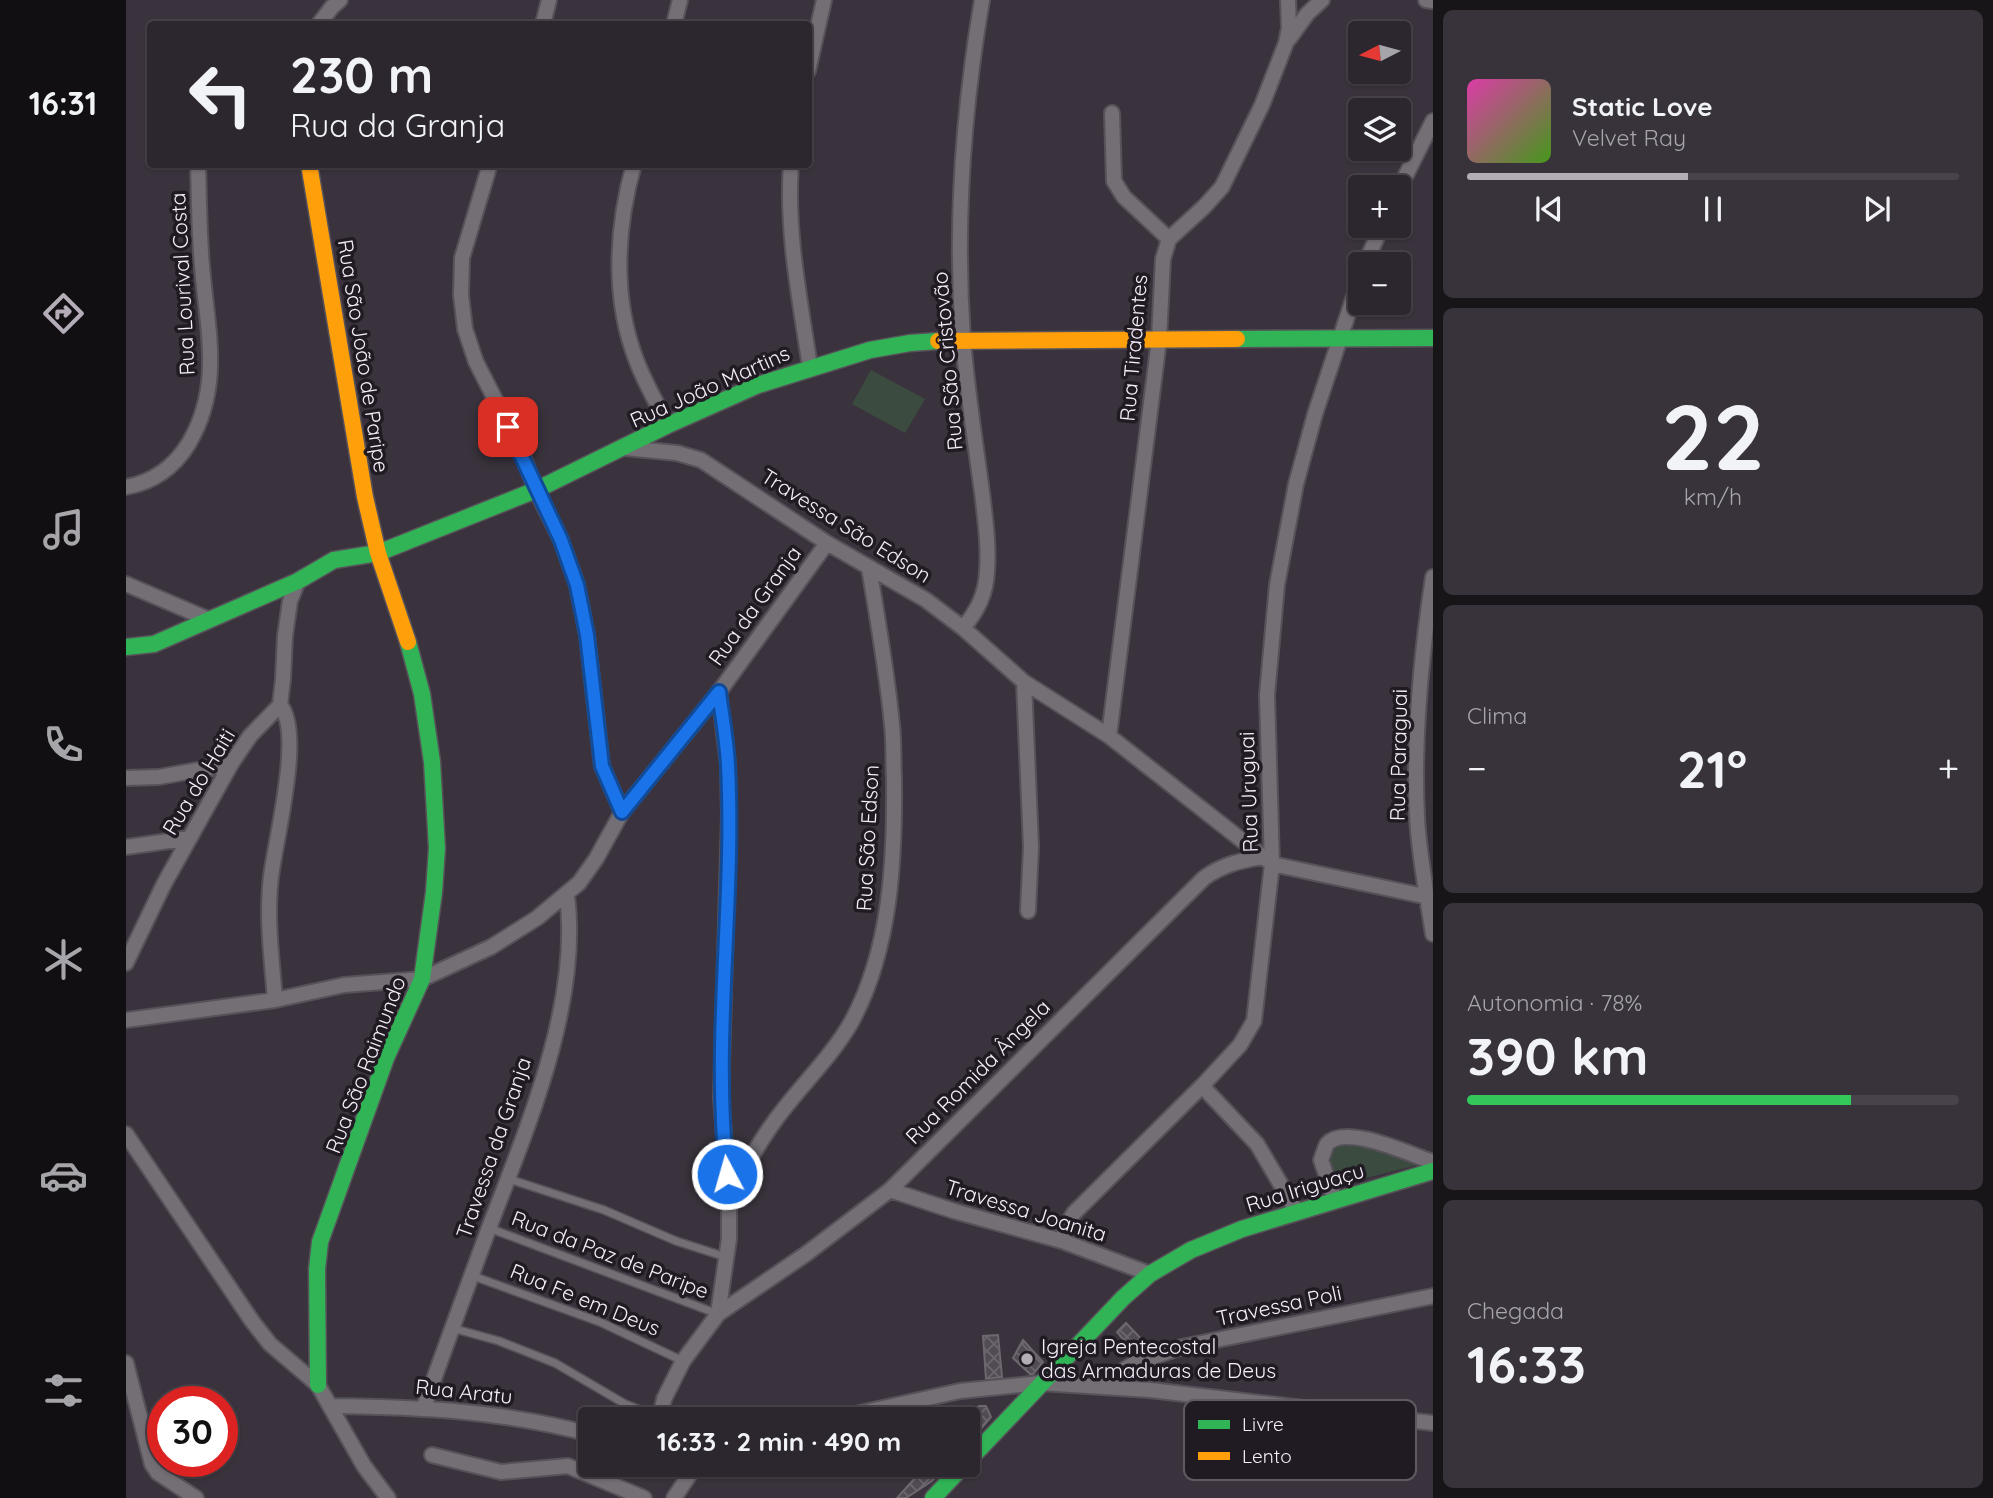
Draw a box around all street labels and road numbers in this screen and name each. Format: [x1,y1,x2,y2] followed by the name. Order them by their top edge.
[164,192,200,376] street label: Rua Lourival Costa
[333,237,395,474] street label: Rua São João de Paripe
[926,271,968,452] street label: Rua São Cristovão
[1114,273,1152,422] street label: Rua Tiradentes
[626,339,793,433] street label: Rua João Martins
[757,462,936,588] street label: Travessa São Edson
[702,541,806,670] street label: Rua da Granja
[1384,689,1412,821] street label: Rua Paraguai
[156,724,240,839] street label: Rua do Haiti
[1233,731,1263,853] street label: Rua Uruguai
[850,764,884,912] street label: Rua São Edson
[319,973,411,1157] street label: Rua São Raimundo
[900,994,1055,1149] street label: Rua Romida Ângela
[450,1054,536,1242] street label: Travessa da Granja
[1242,1157,1367,1217] street label: Rua Iriguaçu
[943,1173,1110,1247] street label: Travessa Joanita
[508,1204,713,1304] street label: Rua da Paz de Paripe
[507,1257,664,1341] street label: Rua Fe em Deus
[1214,1279,1344,1331] street label: Travessa Poli
[414,1373,514,1409] street label: Rua Aratu

